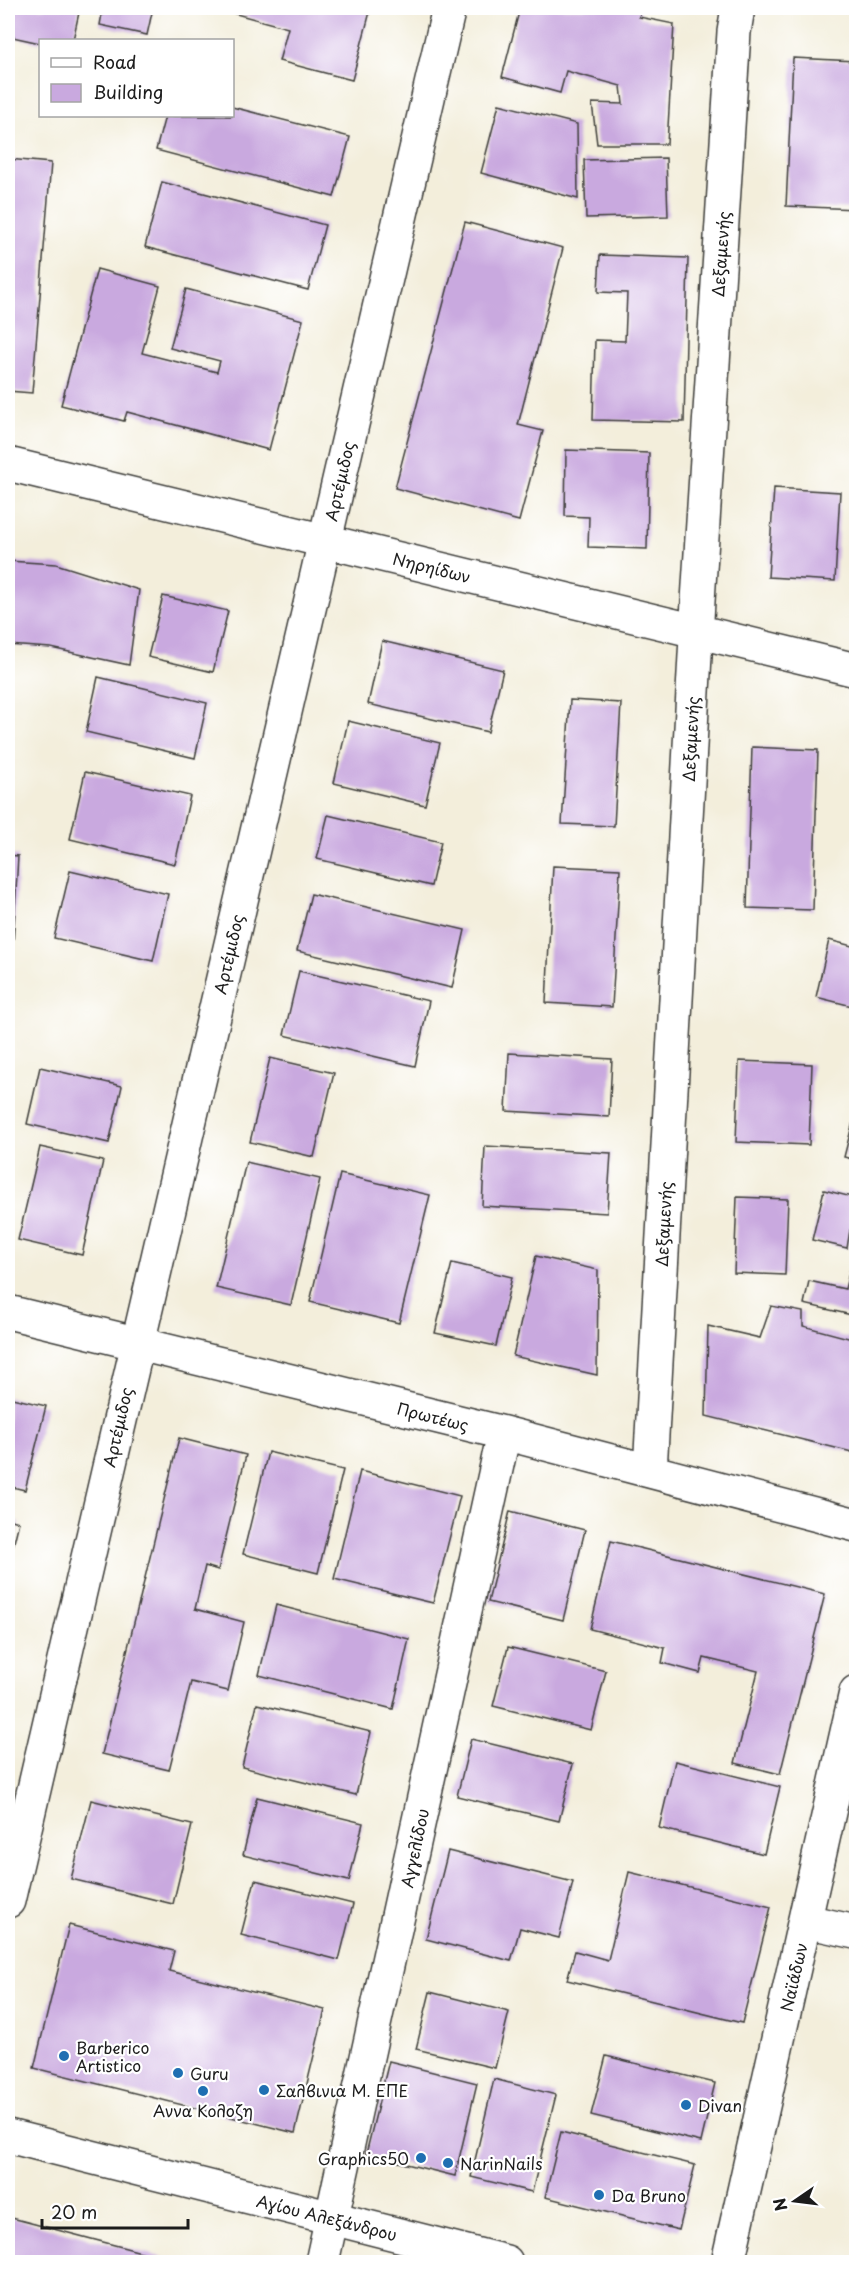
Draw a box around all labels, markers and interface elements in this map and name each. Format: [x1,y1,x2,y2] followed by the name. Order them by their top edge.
[39,39,234,117] legend
[93,48,137,75] text: Road
[93,78,163,105] text: Building
[705,210,735,298] street label: Δεξαμενής
[318,439,360,523] street label: Αρτέμιδος
[391,546,473,588] street label: Νηρηίδων
[676,696,704,782] street label: Δεξαμενής
[207,912,249,996] street label: Αρτέμιδος
[649,1181,677,1267] street label: Δεξαμενής
[96,1385,138,1469] street label: Αρτέμιδος
[395,1396,471,1436] street label: Πρωτέως
[394,1806,434,1890] street label: Αγγελίδου
[773,1940,813,2014] street label: Ναϊάδων
[76,2035,149,2077] place label: Barberico Artistico
[57,2049,71,2063] marker: Barberico Artistico
[190,2061,229,2085] place label: Guru
[171,2066,185,2080] marker: Guru
[276,2078,408,2102] place label: Σαλβινια Μ. ΕΠΕ
[257,2083,271,2097] marker: Σαλβινια Μ. ΕΠΕ
[196,2084,210,2098] marker: Αννα Κολοζη
[698,2093,742,2117] place label: Divan
[153,2098,253,2122] place label: Αννα Κολοζη
[679,2098,693,2112] marker: Divan
[318,2146,409,2170] place label: Graphics50
[414,2151,428,2165] marker: Graphics50
[460,2151,542,2175] place label: NarinNails
[441,2156,455,2170] marker: NarinNails
[765,2171,825,2231] north arrow
[611,2183,686,2207] place label: Da Bruno
[254,2188,400,2246] street label: Αγίου Αλεξάνδρου
[592,2188,606,2202] marker: Da Bruno
[42,2192,188,2230] scale bar
[766,2196,793,2214] text: N
[51,2198,97,2225] text: 20 m

